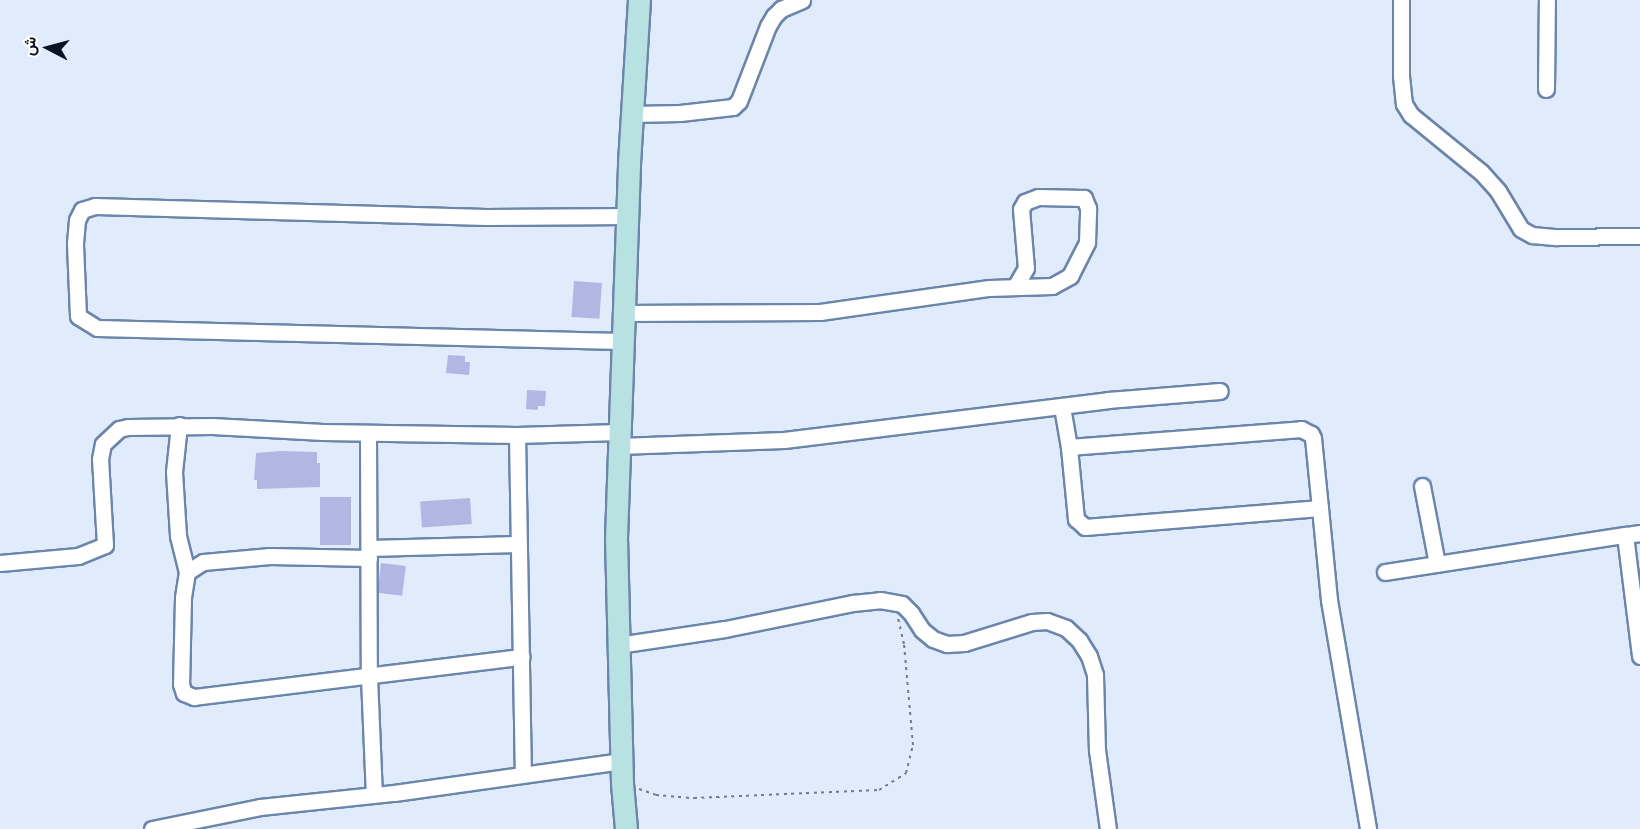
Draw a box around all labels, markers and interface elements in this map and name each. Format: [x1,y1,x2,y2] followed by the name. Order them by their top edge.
[18,18,78,78] north arrow
[19,36,40,57] text: ش

